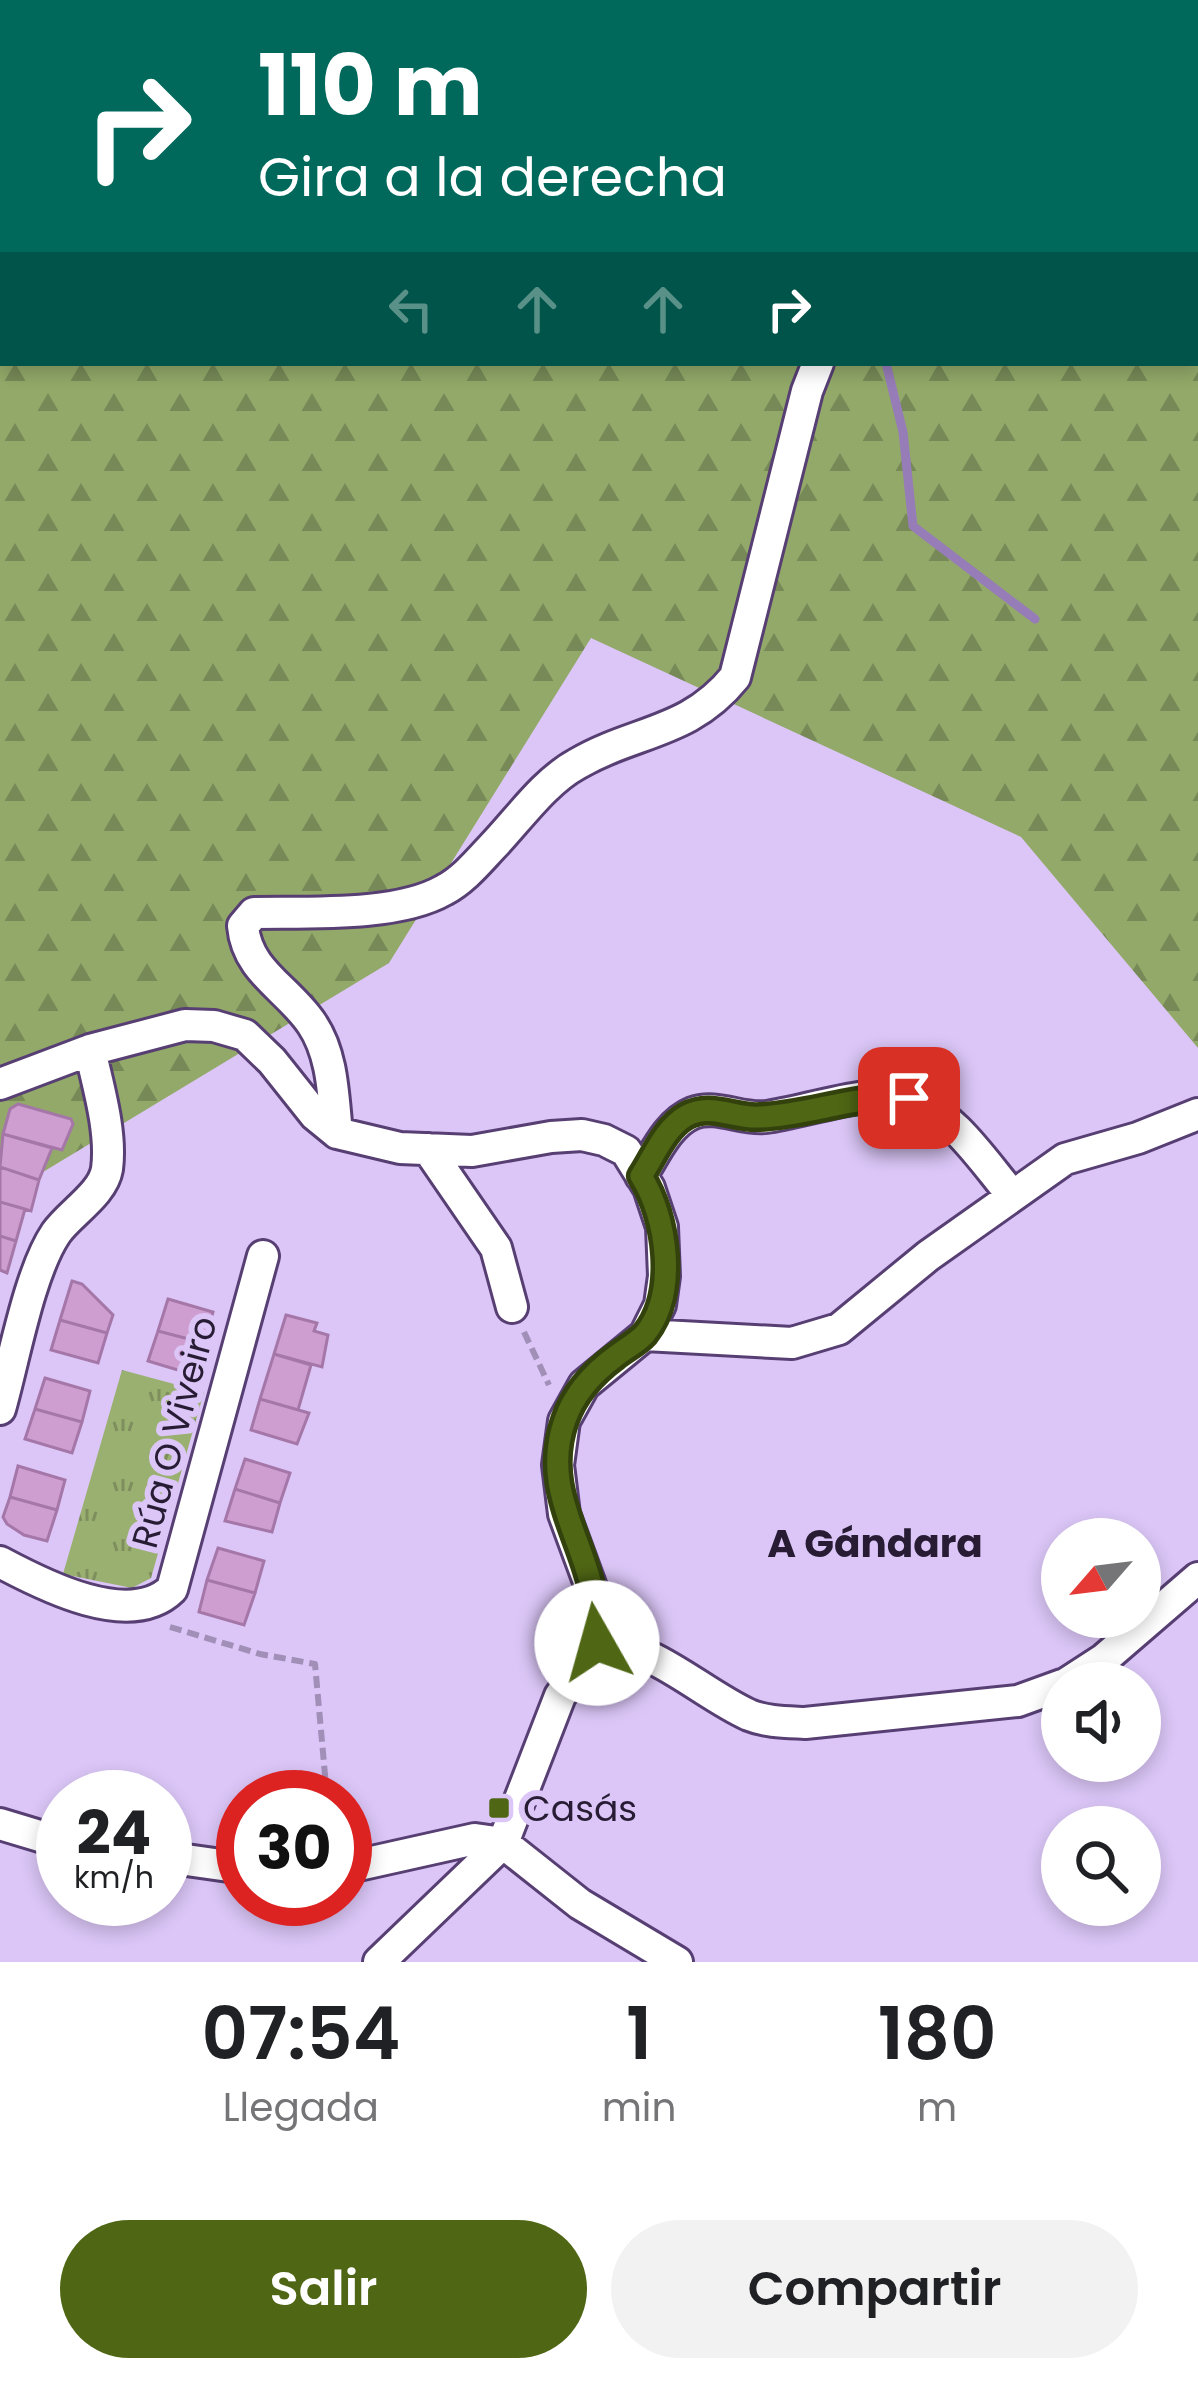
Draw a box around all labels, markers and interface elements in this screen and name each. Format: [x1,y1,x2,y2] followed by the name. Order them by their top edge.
[258,27,483,144] text: 110 m
[60,48,216,204] icon: right
[258,139,727,215] text: Gira a la derecha
[378,276,444,342] icon: left
[504,276,570,342] icon: ahead
[630,276,696,342] icon: ahead
[756,276,822,342] icon: right
[858,1047,960,1149] pin
[876,1065,942,1131] icon: arrive
[119,1311,230,1554] street label: Rúa O Viveiro
[767,1516,983,1571] district label: A Gándara
[1041,1518,1161,1638] north arrow
[1041,1518,1161,1926] map controls
[534,1580,660,1706] position arrow
[1041,1662,1161,1782] button: sound
[216,1770,372,1926] speed limit sign: 30
[523,1783,637,1834] place label: Casás
[77,1791,151,1875] text: 24
[486,1795,512,1821] marker: Casás
[1041,1806,1161,1926] button: search
[74,1856,154,1899] text: km/h
[201,1983,400,2084] text: 07:54
[626,1983,652,2084] text: 1
[878,1983,997,2084] text: 180
[223,2080,379,2135] text: Llegada
[602,2080,676,2135] text: min
[917,2080,957,2135] text: m
[60,2220,587,2358] button: Salir
[611,2220,1138,2358] button: Compartir

